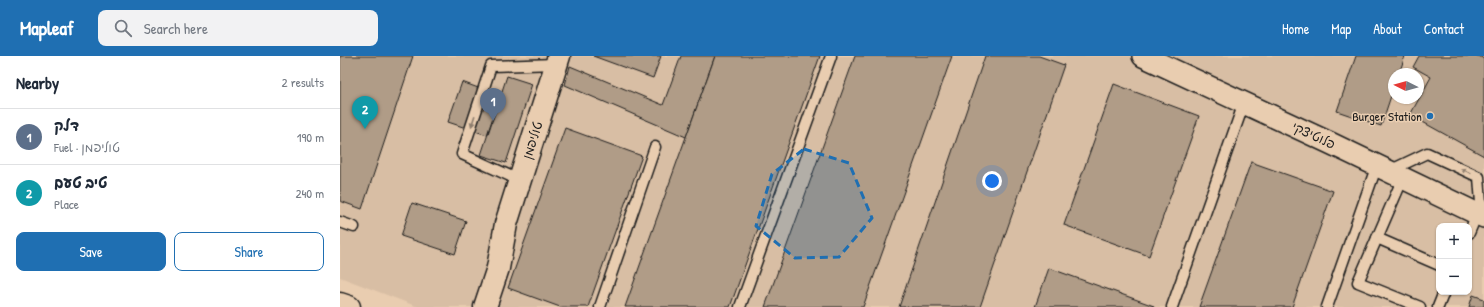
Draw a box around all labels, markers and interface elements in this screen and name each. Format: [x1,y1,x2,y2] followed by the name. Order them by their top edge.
[98,10,378,46] search box
[20,15,74,41] text: Mapleaf
[112,17,134,39] icon: search
[144,18,208,39] text: Search here
[1282,19,1309,38] text: Home
[1331,19,1351,38] text: Map
[1373,19,1402,38] text: About
[1424,19,1464,38] text: Contact
[1388,68,1424,104] north arrow
[16,71,59,94] text: Nearby
[282,73,324,91] text: 2 results
[480,88,506,121] pin: 1
[352,96,378,129] pin: 2
[1352,107,1422,125] place label: Burger Station
[1425,111,1435,121] marker: Burger Station
[54,115,79,136] text: דלק
[470,116,476,128] one-way arrow
[1289,117,1339,153] street label: פלוטיצקי
[517,119,547,161] street label: טוליפמן
[27,128,31,146] text: 1
[297,128,324,146] text: 190 m
[54,138,120,156] text: Fuel · טוליפמן
[1460,168,1471,174] one-way arrow
[982,171,1002,191] your location
[54,172,108,193] text: טיב טעם
[26,184,32,202] text: 2
[295,184,324,202] text: 240 m
[54,195,79,213] text: Place
[1436,223,1472,295] map controls
[1436,223,1472,259] button: +
[16,232,166,271] button: Save
[174,232,324,271] button: Share
[1436,259,1472,295] button: −

